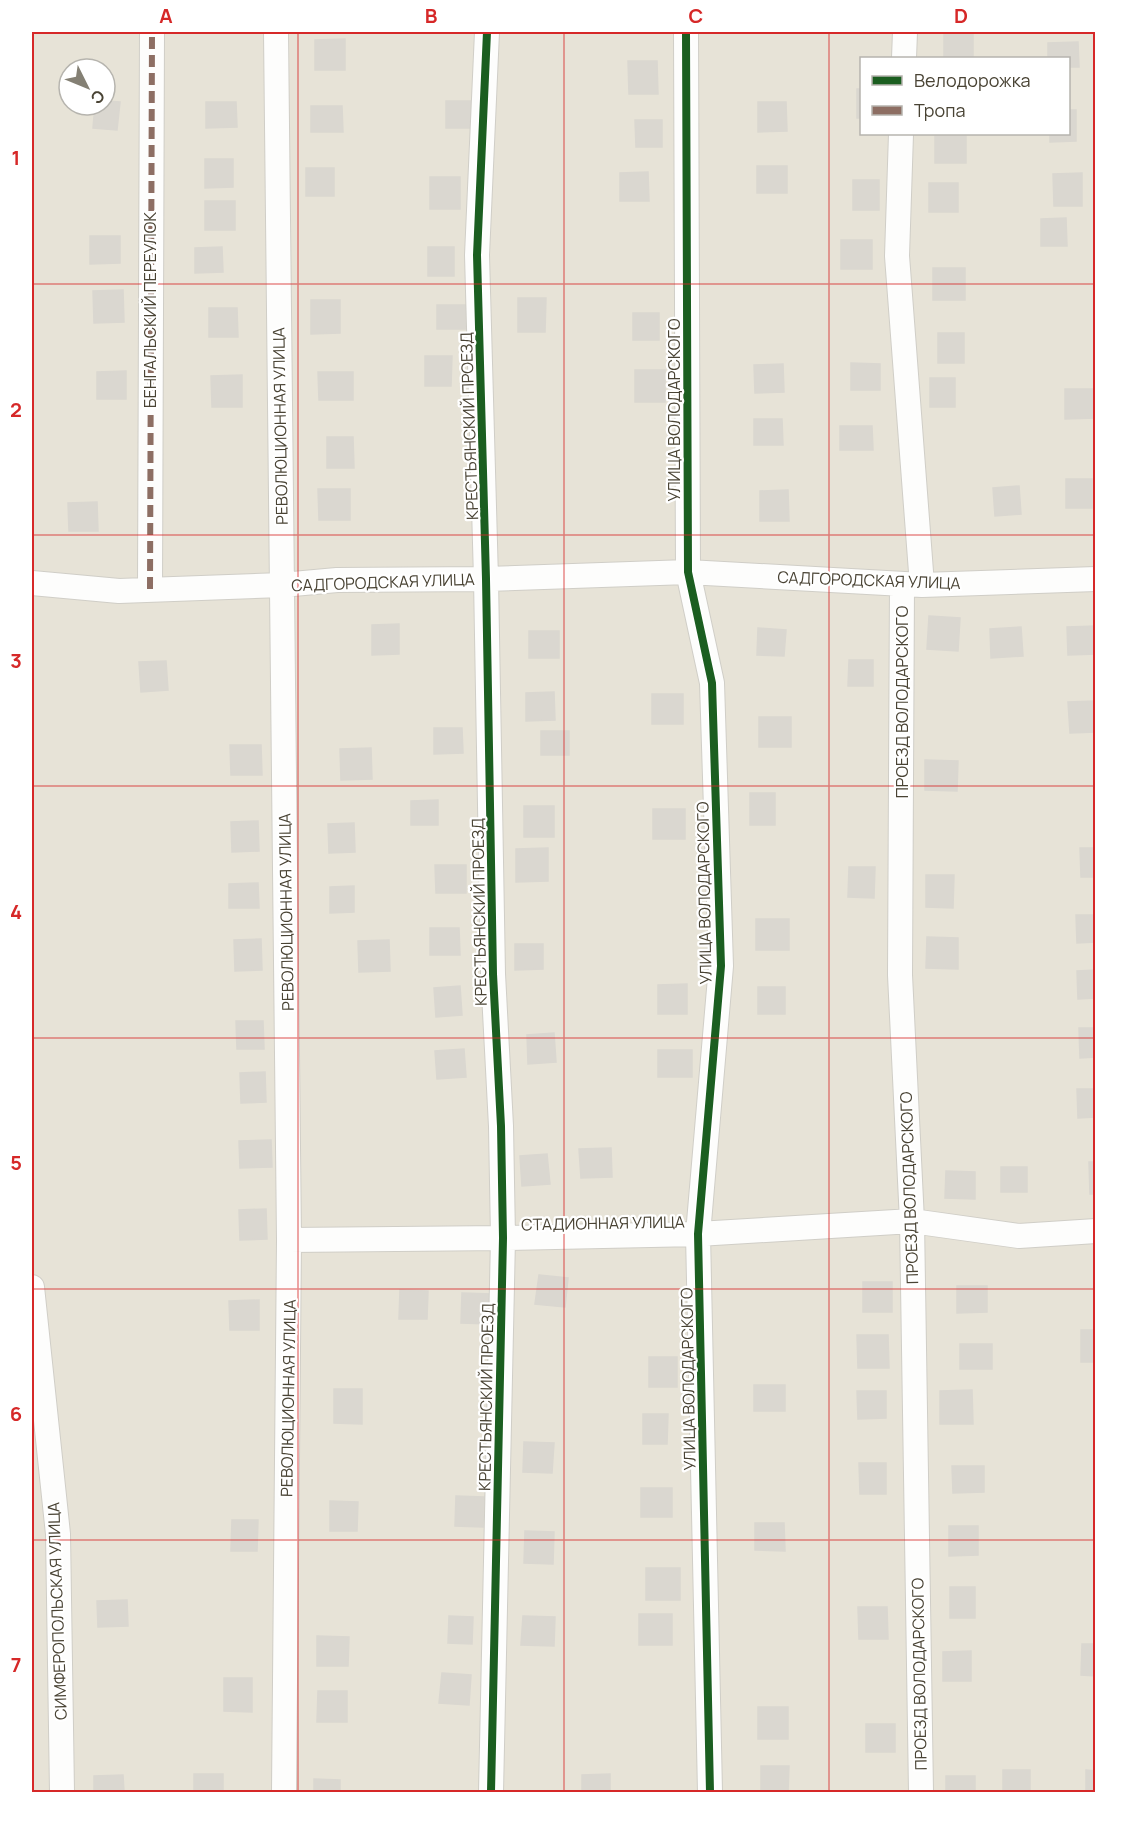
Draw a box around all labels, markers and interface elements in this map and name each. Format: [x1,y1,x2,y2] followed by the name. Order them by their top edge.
[159,2,173,29] text: A
[425,2,438,29] text: B
[689,2,703,29] text: C
[954,2,968,29] text: D
[57,57,117,117] north arrow
[860,57,1070,135] legend
[914,68,1031,92] text: Велодорожка
[86,85,110,109] text: С
[914,98,965,122] text: Тропа
[12,144,20,171] text: 1
[139,212,161,408] street label: БЕНГАЛЬСКИЙ ПЕРЕУЛОК
[663,318,685,501] street label: УЛИЦА ВОЛОДАРСКОГО
[267,327,293,525] street label: РЕВОЛЮЦИОННАЯ УЛИЦА
[455,331,483,520] street label: КРЕСТЬЯНСКИЙ ПРОЕЗД
[10,396,22,423] text: 2
[777,566,961,594] street label: САДГОРОДСКАЯ УЛИЦА
[291,568,475,596] street label: САДГОРОДСКАЯ УЛИЦА
[891,605,913,798] street label: ПРОЕЗД ВОЛОДАРСКОГО
[10,647,22,674] text: 3
[691,801,717,985] street label: УЛИЦА ВОЛОДАРСКОГО
[273,813,299,1011] street label: РЕВОЛЮЦИОННАЯ УЛИЦА
[466,818,492,1006] street label: КРЕСТЬЯНСКИЙ ПРОЕЗД
[10,898,22,925] text: 4
[895,1091,923,1285] street label: ПРОЕЗД ВОЛОДАРСКОГО
[10,1149,22,1176] text: 5
[521,1211,685,1235] street label: СТАДИОННАЯ УЛИЦА
[675,1287,701,1471] street label: УЛИЦА ВОЛОДАРСКОГО
[275,1299,301,1497] street label: РЕВОЛЮЦИОННАЯ УЛИЦА
[473,1303,499,1491] street label: КРЕСТЬЯНСКИЙ ПРОЕЗД
[10,1400,22,1427] text: 6
[42,1502,72,1720] street label: СИМФЕРОПОЛЬСКАЯ УЛИЦА
[906,1577,932,1770] street label: ПРОЕЗД ВОЛОДАРСКОГО
[11,1651,21,1678] text: 7

